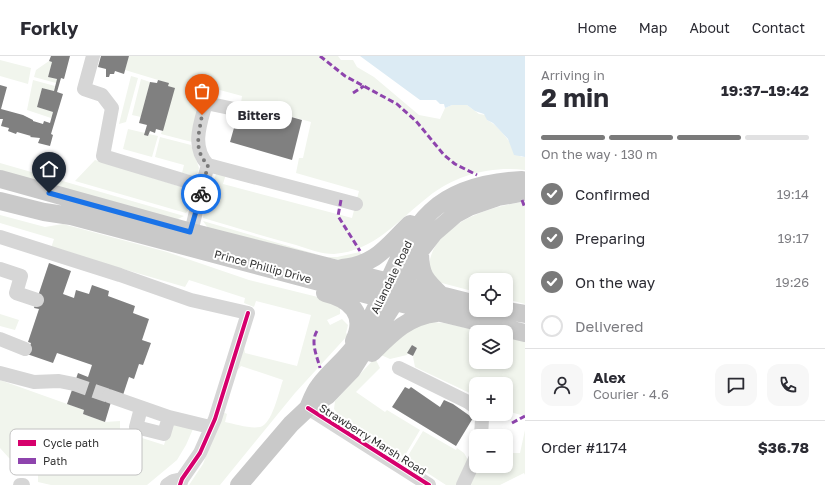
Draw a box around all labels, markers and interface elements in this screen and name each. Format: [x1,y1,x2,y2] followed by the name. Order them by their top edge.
[20,16,78,39] text: Forkly
[577,19,617,36] text: Home
[639,19,667,36] text: Map
[689,19,730,36] text: About
[752,19,805,36] text: Contact
[541,67,605,83] text: Arriving in
[185,74,219,115] pin
[191,80,213,102] icon: bag
[721,81,809,99] text: 19:37–19:42
[541,82,609,113] text: 2 min
[226,101,292,129] callout: Bitters
[237,107,281,123] text: Bitters
[541,146,658,162] text: On the way · 130 m
[32,152,66,193] pin
[38,158,60,180] icon: home
[181,174,221,214] courier
[190,183,212,205] icon: bike
[541,183,563,205] icon: check
[575,185,650,203] text: Confirmed
[777,186,809,202] text: 19:14
[541,227,563,249] icon: check
[575,229,645,247] text: Preparing
[778,230,809,246] text: 19:17
[368,238,414,316] street label: Allandale Road
[213,247,313,285] street label: Prince Phillip Drive
[541,271,563,293] icon: check
[469,273,513,473] map controls
[469,273,513,317] button: locate
[575,273,655,291] text: On the way
[776,274,809,290] text: 19:26
[575,317,643,335] text: Delivered
[469,325,513,369] button: layers
[541,364,583,406] button: person
[715,364,757,406] button: chat
[767,364,809,406] button: phone
[593,368,626,386] text: Alex
[469,377,513,421] button: +
[593,386,669,402] text: Courier · 4.6
[317,401,429,477] street label: Strawberry Marsh Road
[10,429,142,475] legend
[469,429,513,473] button: −
[43,436,99,449] text: Cycle path
[541,438,627,456] text: Order #1174
[758,438,809,456] text: $36.78
[43,454,67,467] text: Path

